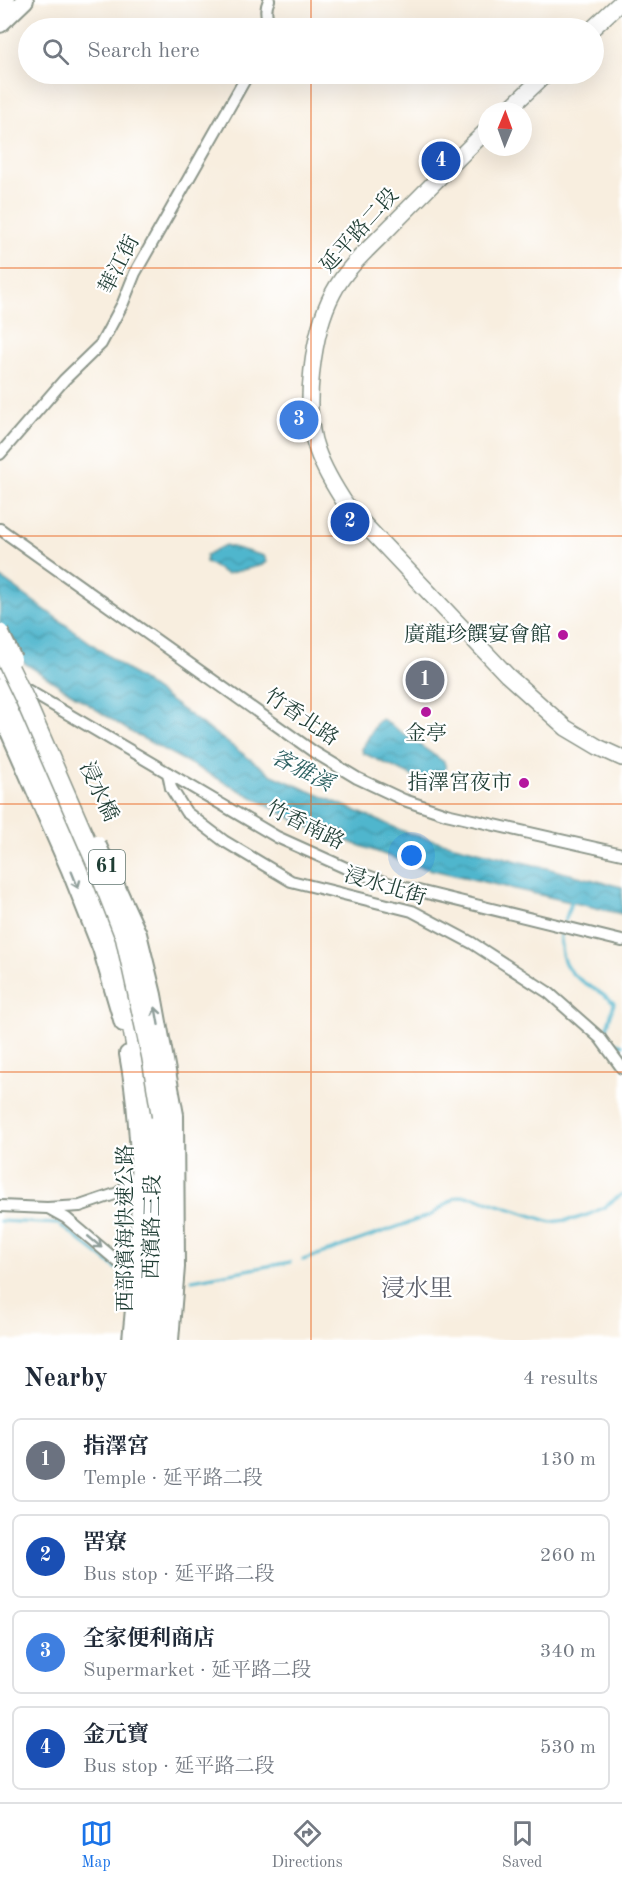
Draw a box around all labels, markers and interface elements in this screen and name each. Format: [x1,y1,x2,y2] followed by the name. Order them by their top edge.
[18,18,604,84] search box
[39,35,72,68] icon: search
[87,40,200,62] text: Search here
[478,102,532,156] north arrow
[422,138,460,184] pin: 4
[316,184,403,277] street label: 延平路二段
[95,231,144,298] street label: 華江街
[280,398,318,442] pin: 3
[330,500,370,544] pin: 2
[404,623,551,646] place label: 廣龍珍饌宴會館
[556,628,570,642] marker: 廣龍珍饌宴會館
[406,658,444,702] pin: 1
[260,684,343,750] street label: 竹香北路
[419,705,433,719] marker: 金亭
[405,722,447,745] place label: 金亭
[268,744,339,797] water label: 客雅溪
[75,758,123,825] street label: 浸水橋
[407,771,512,794] place label: 指澤宮夜市
[517,776,531,790] marker: 指澤宮夜市
[263,796,348,854] street label: 竹香南路
[397,841,426,870] your location
[89,850,125,884] road number: 61
[342,863,429,909] street label: 浸水北街
[70,870,81,889] one-way arrow
[151,1007,162,1027] one-way arrow
[113,1144,137,1312] street label: 西部濱海快速公路
[140,1174,164,1280] street label: 西濱路三段
[87,1235,103,1248] one-way arrow
[381,1275,453,1302] district label: 浸水里
[24,1366,108,1392] text: Nearby
[523,1369,598,1389] text: 4 results
[83,1436,149,1458] text: 指澤宮
[40,1450,51,1470] text: 1
[540,1450,596,1470] text: 130 m
[83,1469,263,1489] text: Temple · 延平路二段
[83,1532,127,1554] text: 罟寮
[40,1546,51,1566] text: 2
[540,1546,596,1566] text: 260 m
[83,1565,275,1585] text: Bus stop · 延平路二段
[83,1628,215,1650] text: 全家便利商店
[40,1642,51,1662] text: 3
[540,1642,596,1662] text: 340 m
[83,1661,311,1681] text: Supermarket · 延平路二段
[83,1724,149,1746] text: 金元寶
[40,1738,51,1758] text: 4
[540,1738,596,1758] text: 530 m
[83,1757,275,1777] text: Bus stop · 延平路二段
[80,1817,113,1873] tab: Map
[272,1817,343,1873] tab: Directions
[502,1817,542,1873] tab: Saved

